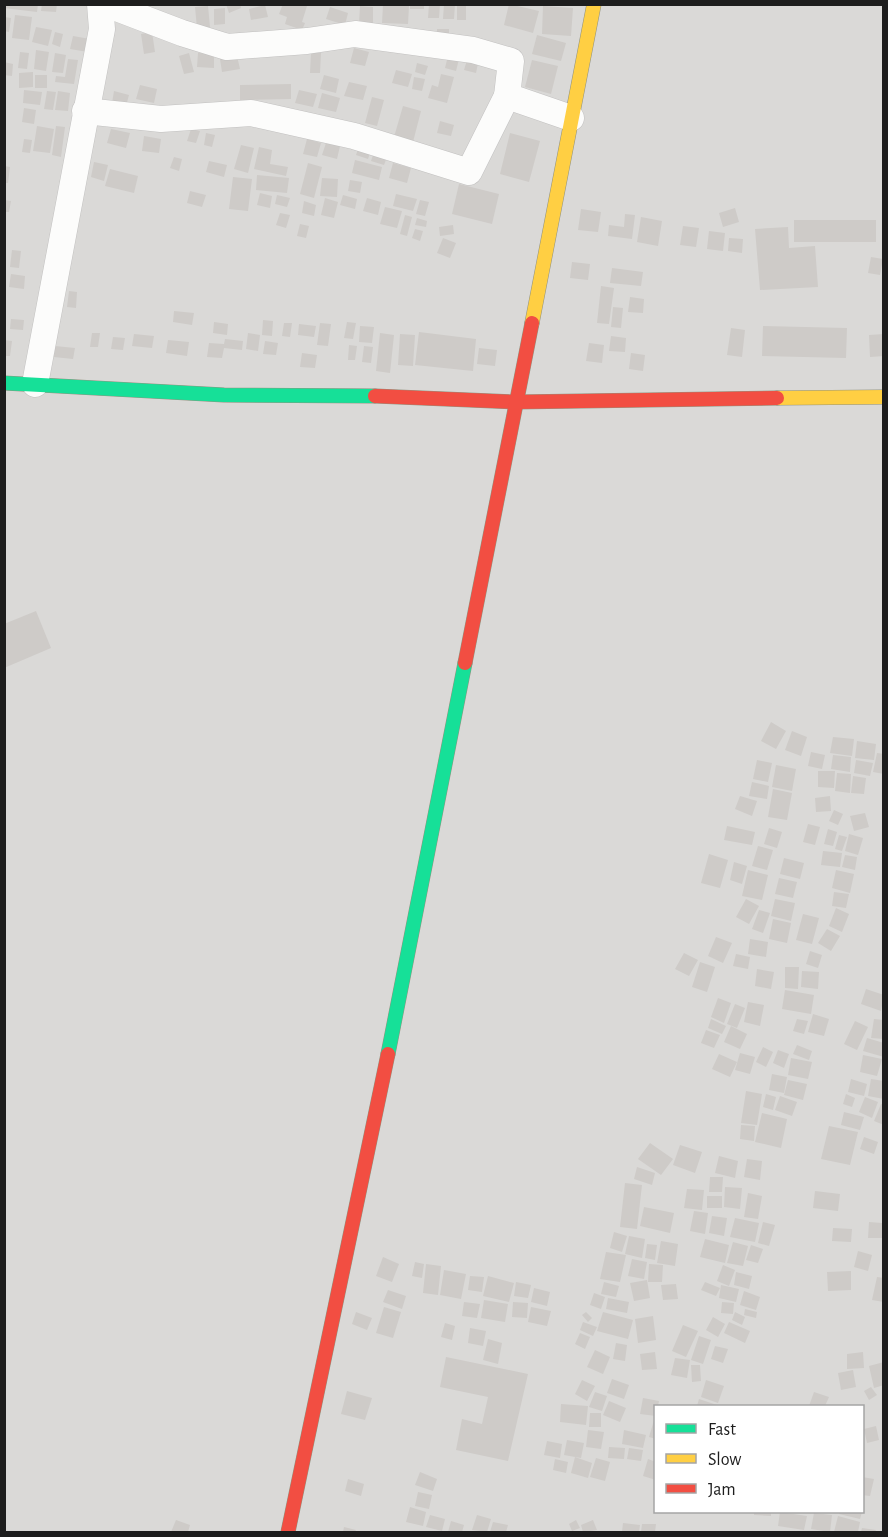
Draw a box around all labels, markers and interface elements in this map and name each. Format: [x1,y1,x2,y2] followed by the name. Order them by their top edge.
[654,1405,864,1513] legend
[708,1421,736,1439] text: Fast
[708,1451,741,1469] text: Slow
[708,1481,736,1499] text: Jam

